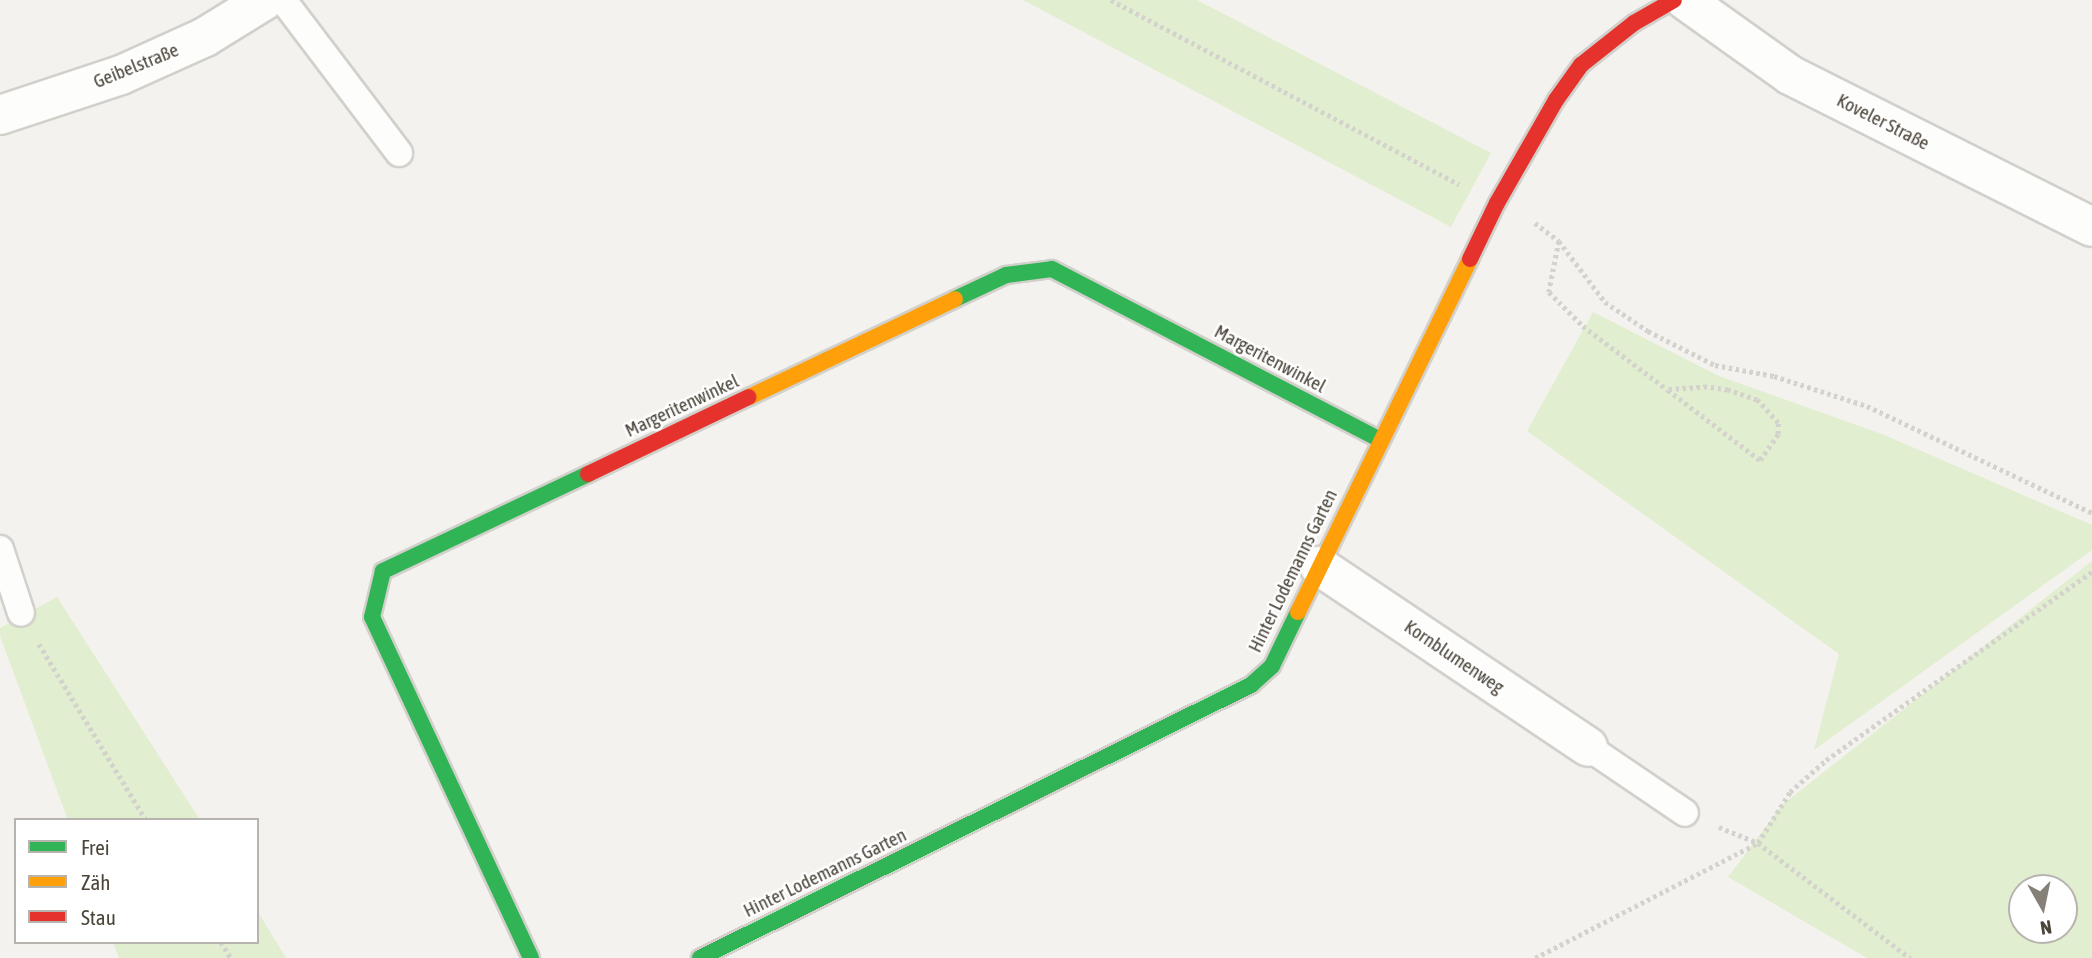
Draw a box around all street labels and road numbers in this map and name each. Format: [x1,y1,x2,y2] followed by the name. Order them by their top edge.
[90,39,182,93] street label: Geibelstraße
[1833,89,1933,155] street label: Koveler Straße
[1210,320,1330,398] street label: Margeritenwinkel
[622,370,742,442] street label: Margeritenwinkel
[1244,486,1342,656] street label: Hinter Lodemanns Garten
[1400,615,1508,699] street label: Kornblumenweg
[740,824,910,922] street label: Hinter Lodemanns Garten

